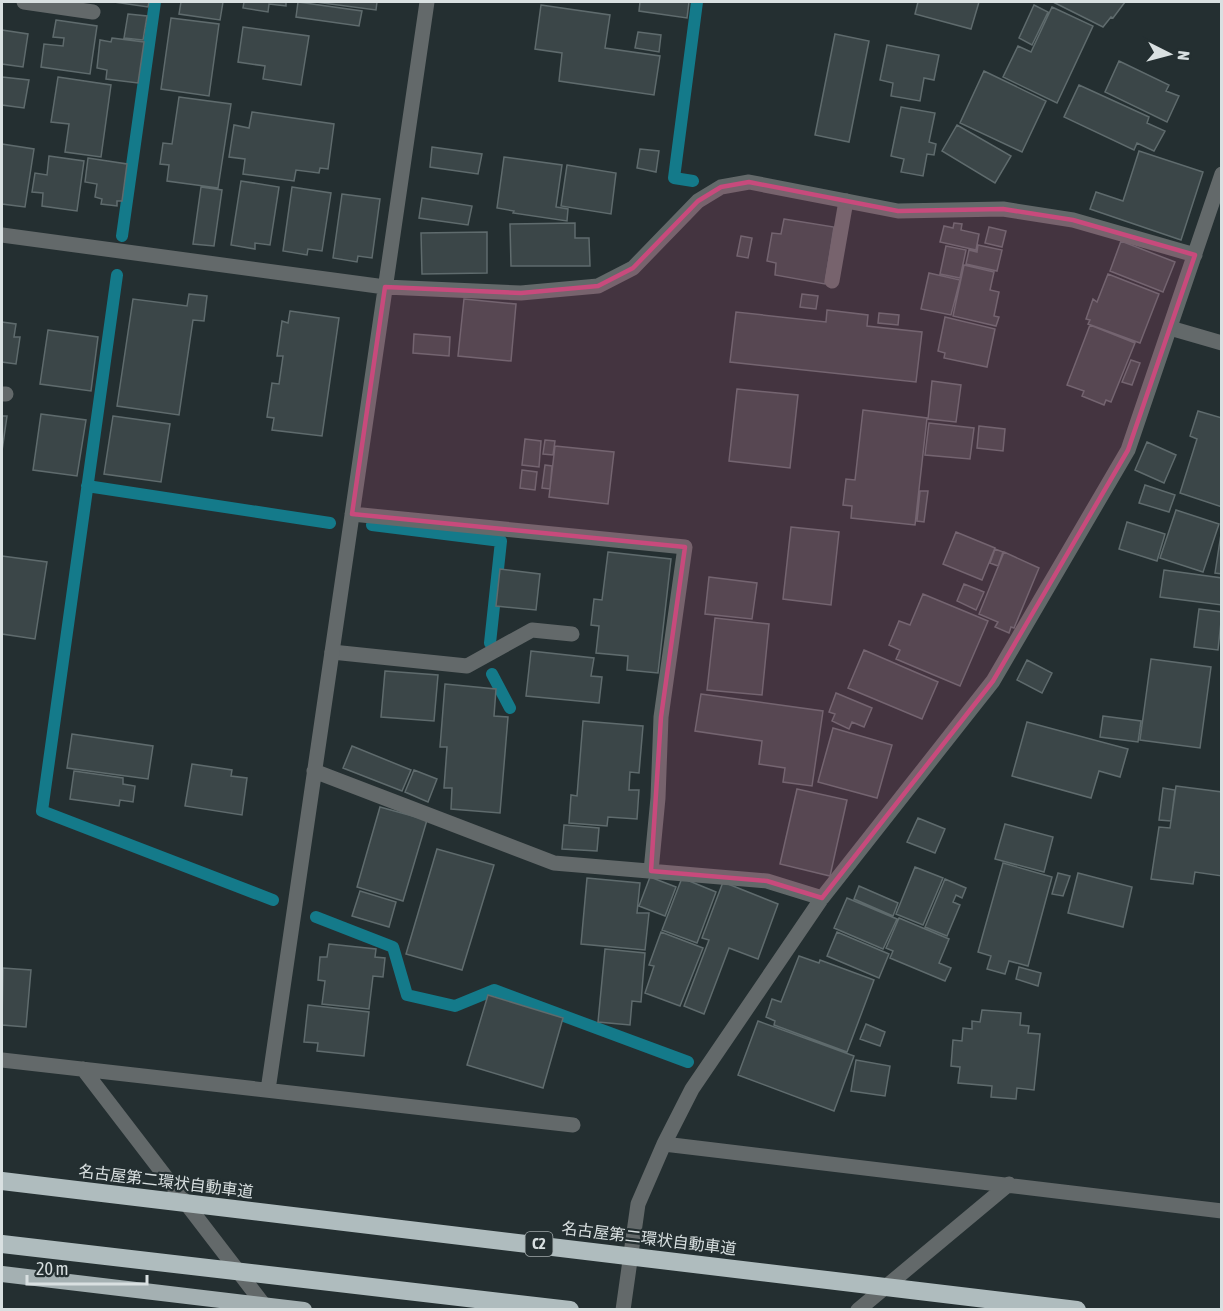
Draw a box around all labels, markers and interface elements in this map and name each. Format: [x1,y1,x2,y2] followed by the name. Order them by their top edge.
[1139,24,1199,84] north arrow
[1174,50,1193,61] text: N
[78,1161,254,1201] street label: 名古屋第二環状自動車道
[561,1218,737,1258] street label: 名古屋第二環状自動車道
[526,1232,552,1256] road number: C2
[27,1248,147,1286] scale bar
[36,1258,68,1279] text: 20 m

